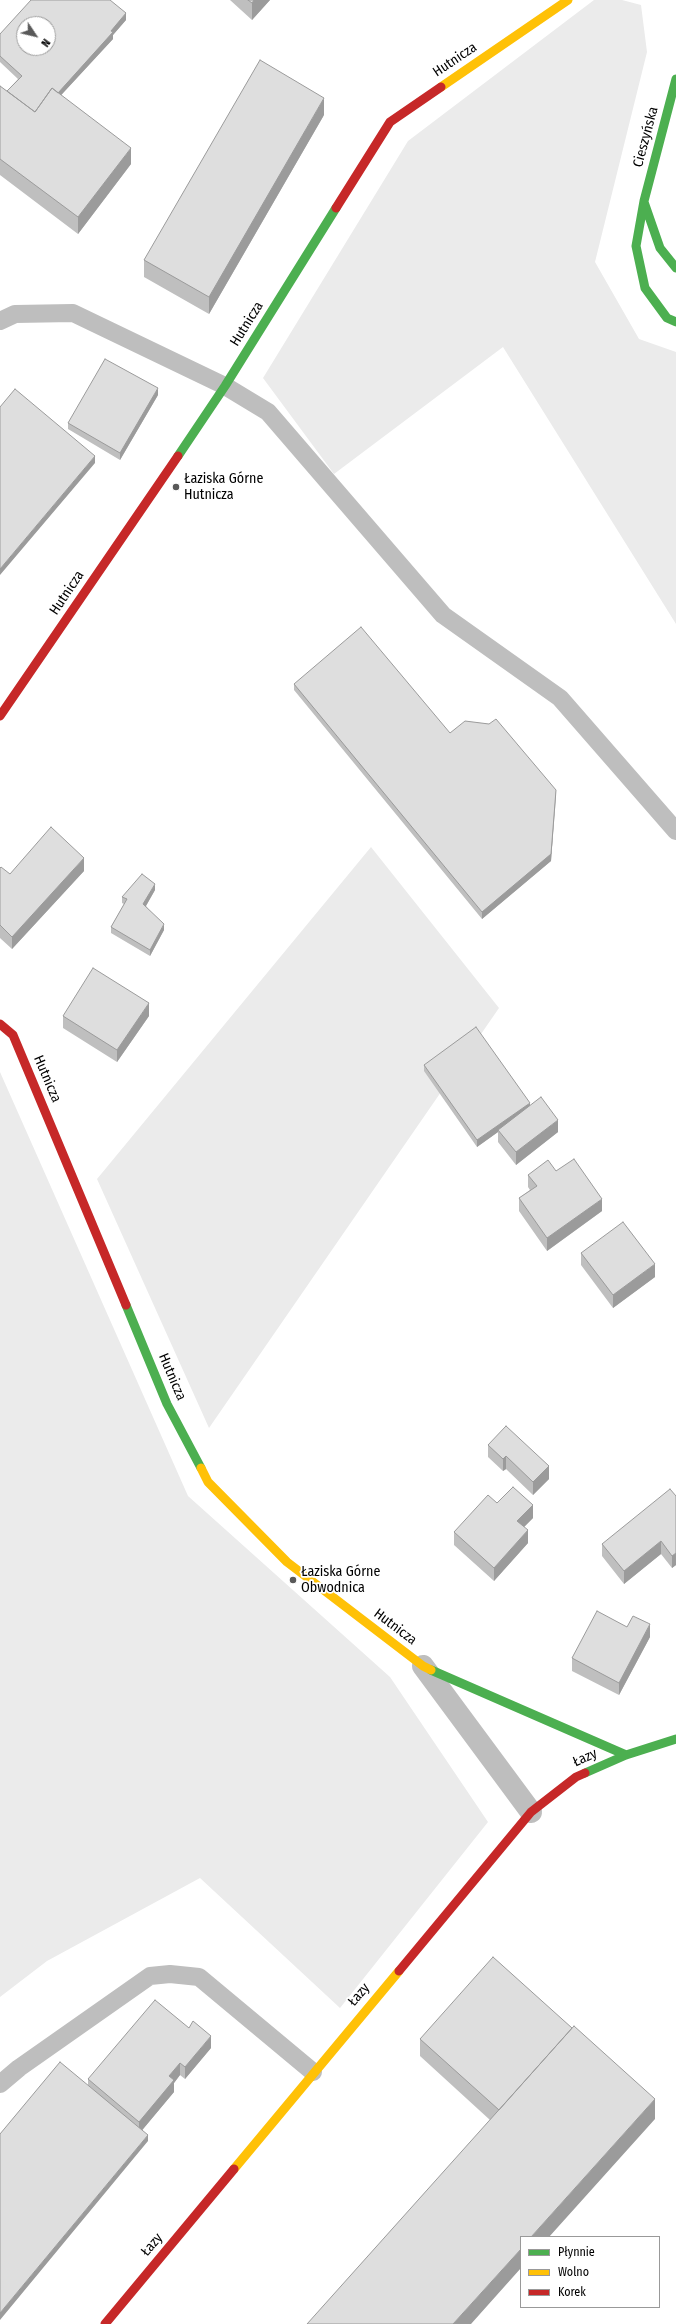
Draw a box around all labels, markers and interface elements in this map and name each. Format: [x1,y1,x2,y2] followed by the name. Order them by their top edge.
[16,16,56,56] north arrow
[38,36,53,49] text: N
[430,39,480,81] street label: Hutnicza
[630,105,662,169] street label: Cieszyńska
[227,299,267,349] street label: Hutnicza
[184,471,263,504] place label: Łaziska Górne Hutnicza
[171,482,181,492] marker: Łaziska Górne Hutnicza
[46,568,88,618] street label: Hutnicza
[30,1053,64,1105] street label: Hutnicza
[155,1351,189,1403] street label: Hutnicza
[301,1564,380,1596] place label: Łaziska Górne Obwodnica
[288,1575,298,1585] marker: Łaziska Górne Obwodnica
[370,1605,420,1649] street label: Hutnicza
[570,1745,600,1771] street label: Łazy
[345,1980,373,2010] street label: Łazy
[138,2230,166,2260] street label: Łazy
[520,2236,660,2308] legend
[558,2245,595,2259] text: Płynnie
[558,2265,589,2279] text: Wolno
[558,2285,586,2299] text: Korek

